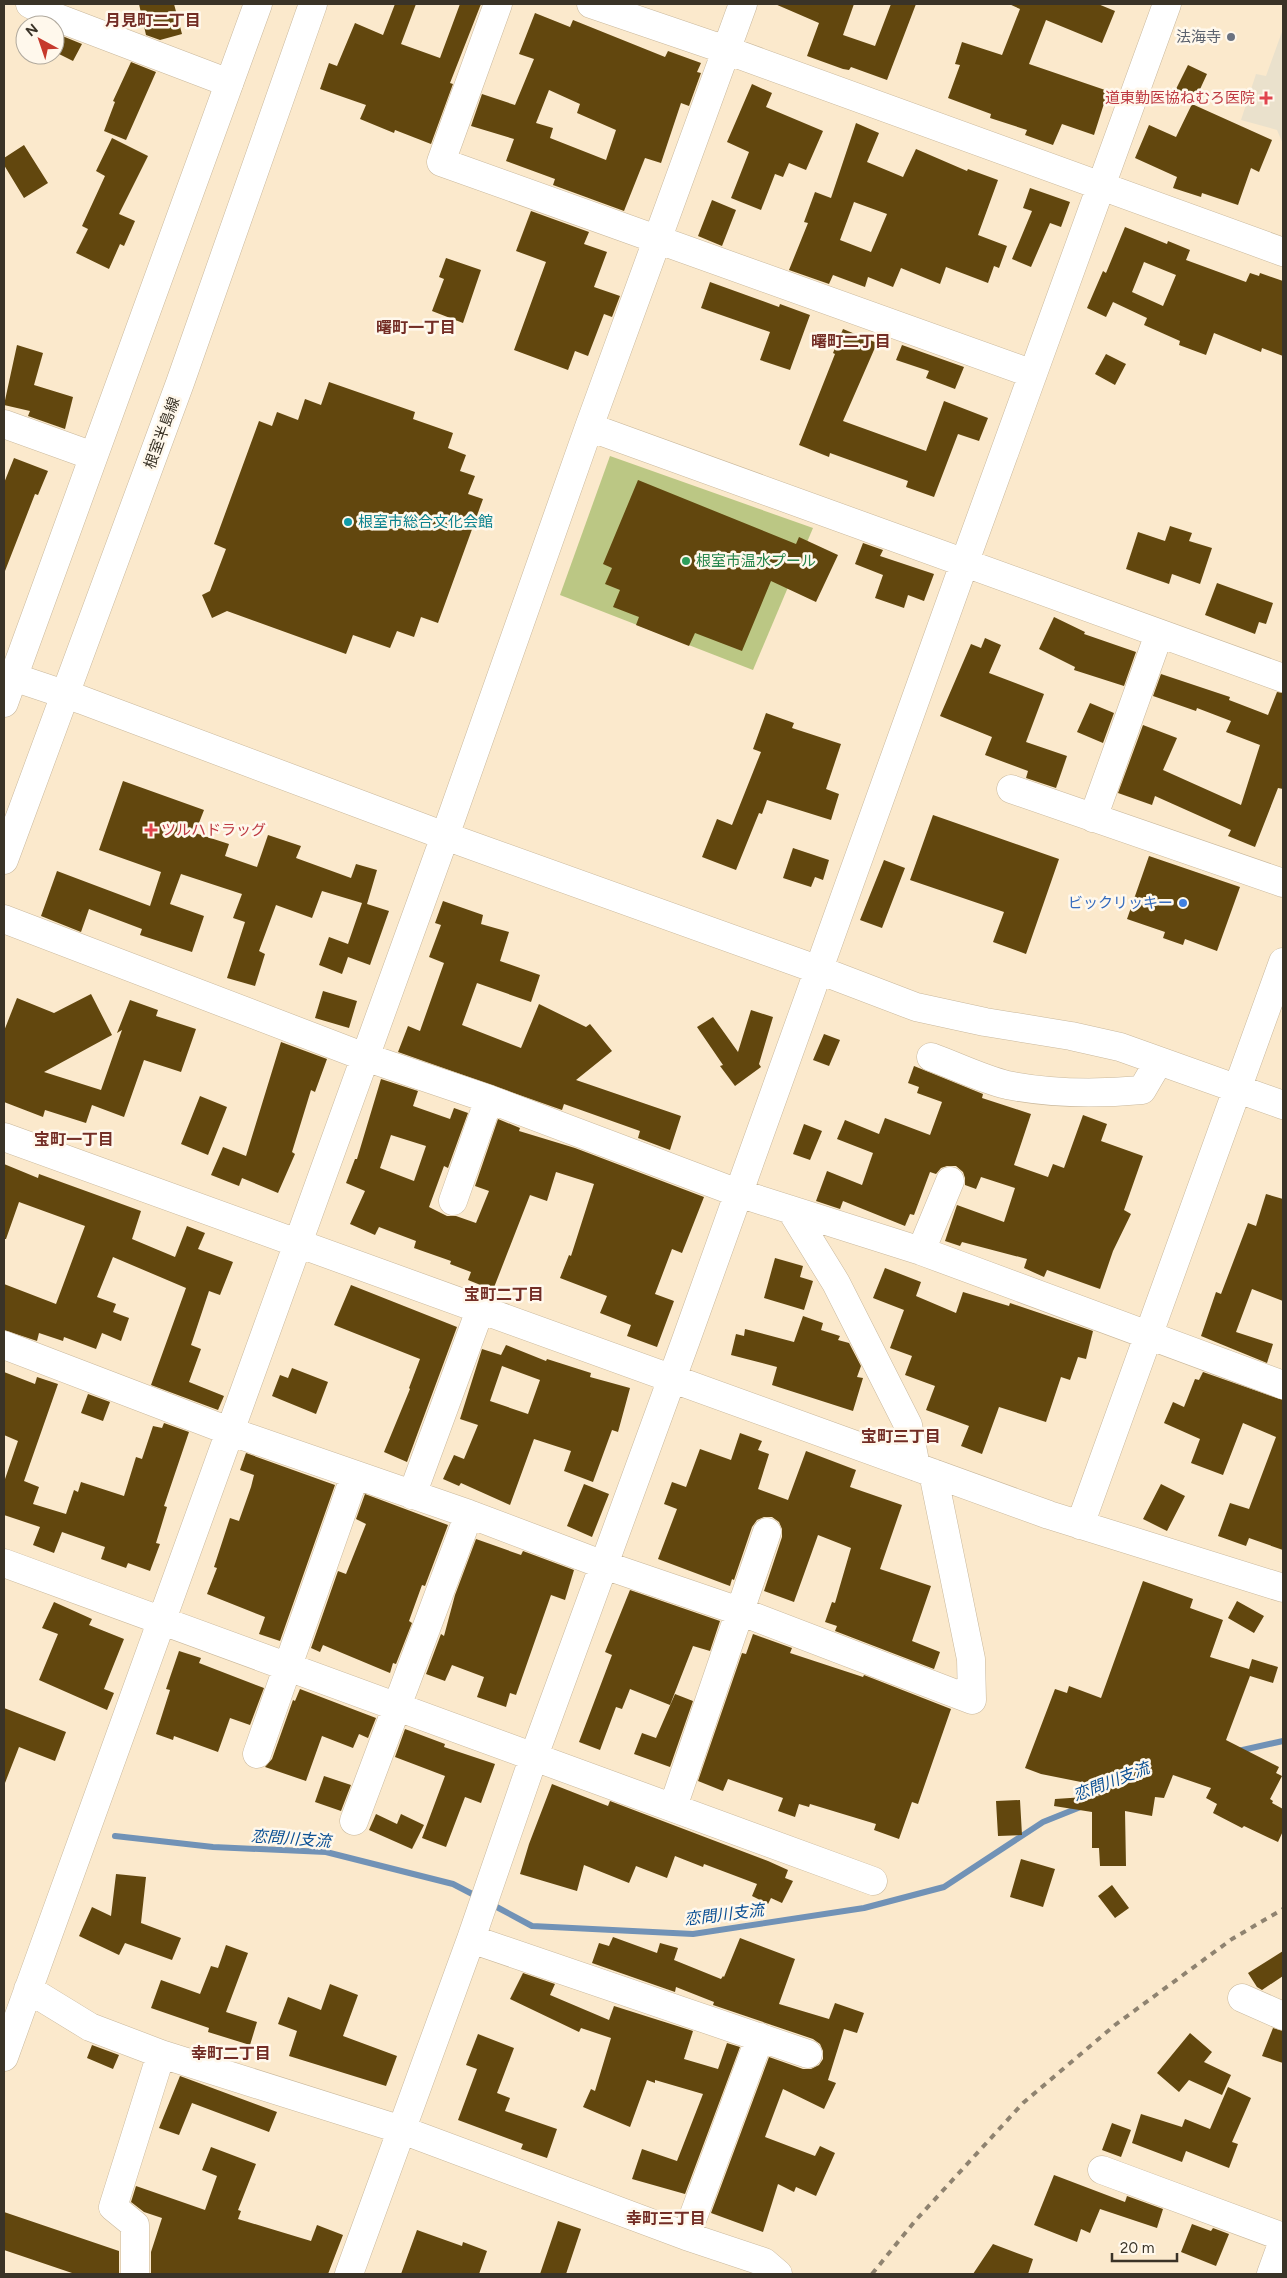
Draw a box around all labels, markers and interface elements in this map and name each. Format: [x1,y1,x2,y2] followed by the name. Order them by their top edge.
[105,11,201,30] district label: 月見町二丁目
[15,15,65,65] north arrow
[22,20,42,40] text: N
[1176,28,1221,46] place label: 法海寺
[1225,31,1237,43] marker: 法海寺
[1105,89,1255,107] place label: 道東勤医協ねむろ医院
[1259,91,1273,105] marker: 道東勤医協ねむろ医院
[376,318,456,337] district label: 曙町一丁目
[811,332,891,351] district label: 曙町二丁目
[141,395,183,471] street label: 根室半島線
[358,513,493,531] place label: 根室市総合文化会館
[342,516,354,528] marker: 根室市総合文化会館
[696,552,816,570] place label: 根室市温水プール
[680,555,692,567] marker: 根室市温水プール
[161,821,266,839] place label: ツルハドラッグ
[145,824,157,836] marker: ツルハドラッグ
[1068,894,1173,912] place label: ビックリッキー
[1177,897,1189,909] marker: ビックリッキー
[34,1130,114,1149] district label: 宝町一丁目
[464,1285,544,1304] district label: 宝町二丁目
[861,1427,941,1446] district label: 宝町三丁目
[1070,1757,1155,1805] water label: 恋問川支流
[250,1826,335,1851] water label: 恋問川支流
[683,1900,768,1929] water label: 恋問川支流
[191,2044,271,2063] district label: 幸町二丁目
[626,2209,706,2228] district label: 幸町三丁目
[1112,2230,1177,2262] scale bar
[1120,2239,1154,2257] text: 20 m

